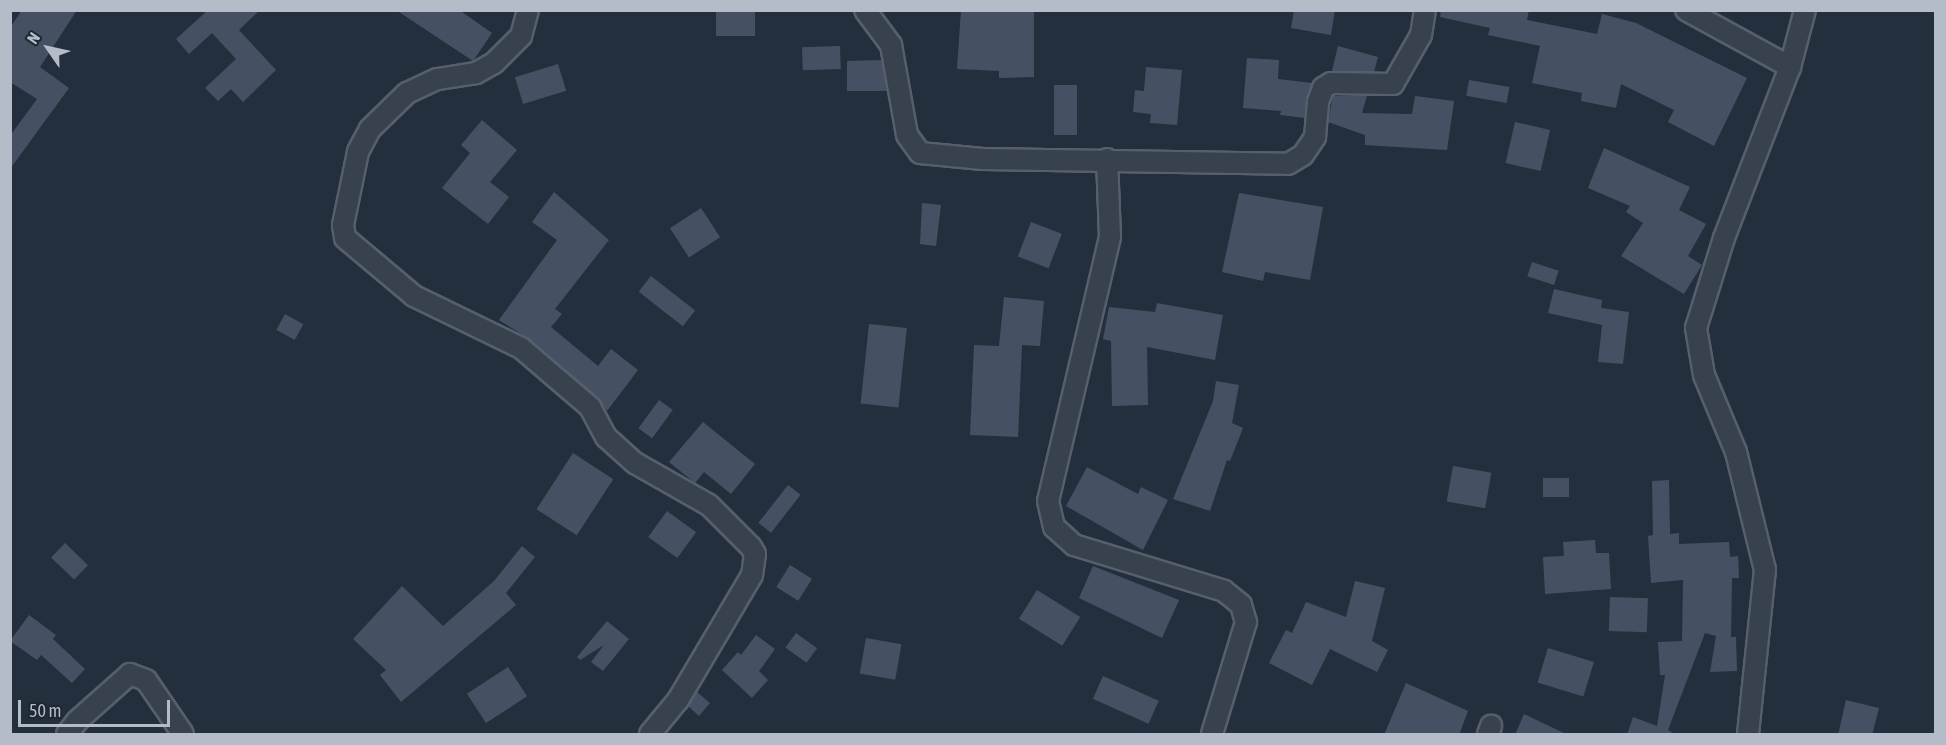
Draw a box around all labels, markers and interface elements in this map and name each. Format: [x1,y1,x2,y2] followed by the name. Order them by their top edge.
[18,18,78,78] north arrow
[23,29,43,47] text: N
[21,688,172,726] scale bar
[29,700,61,721] text: 50 m

